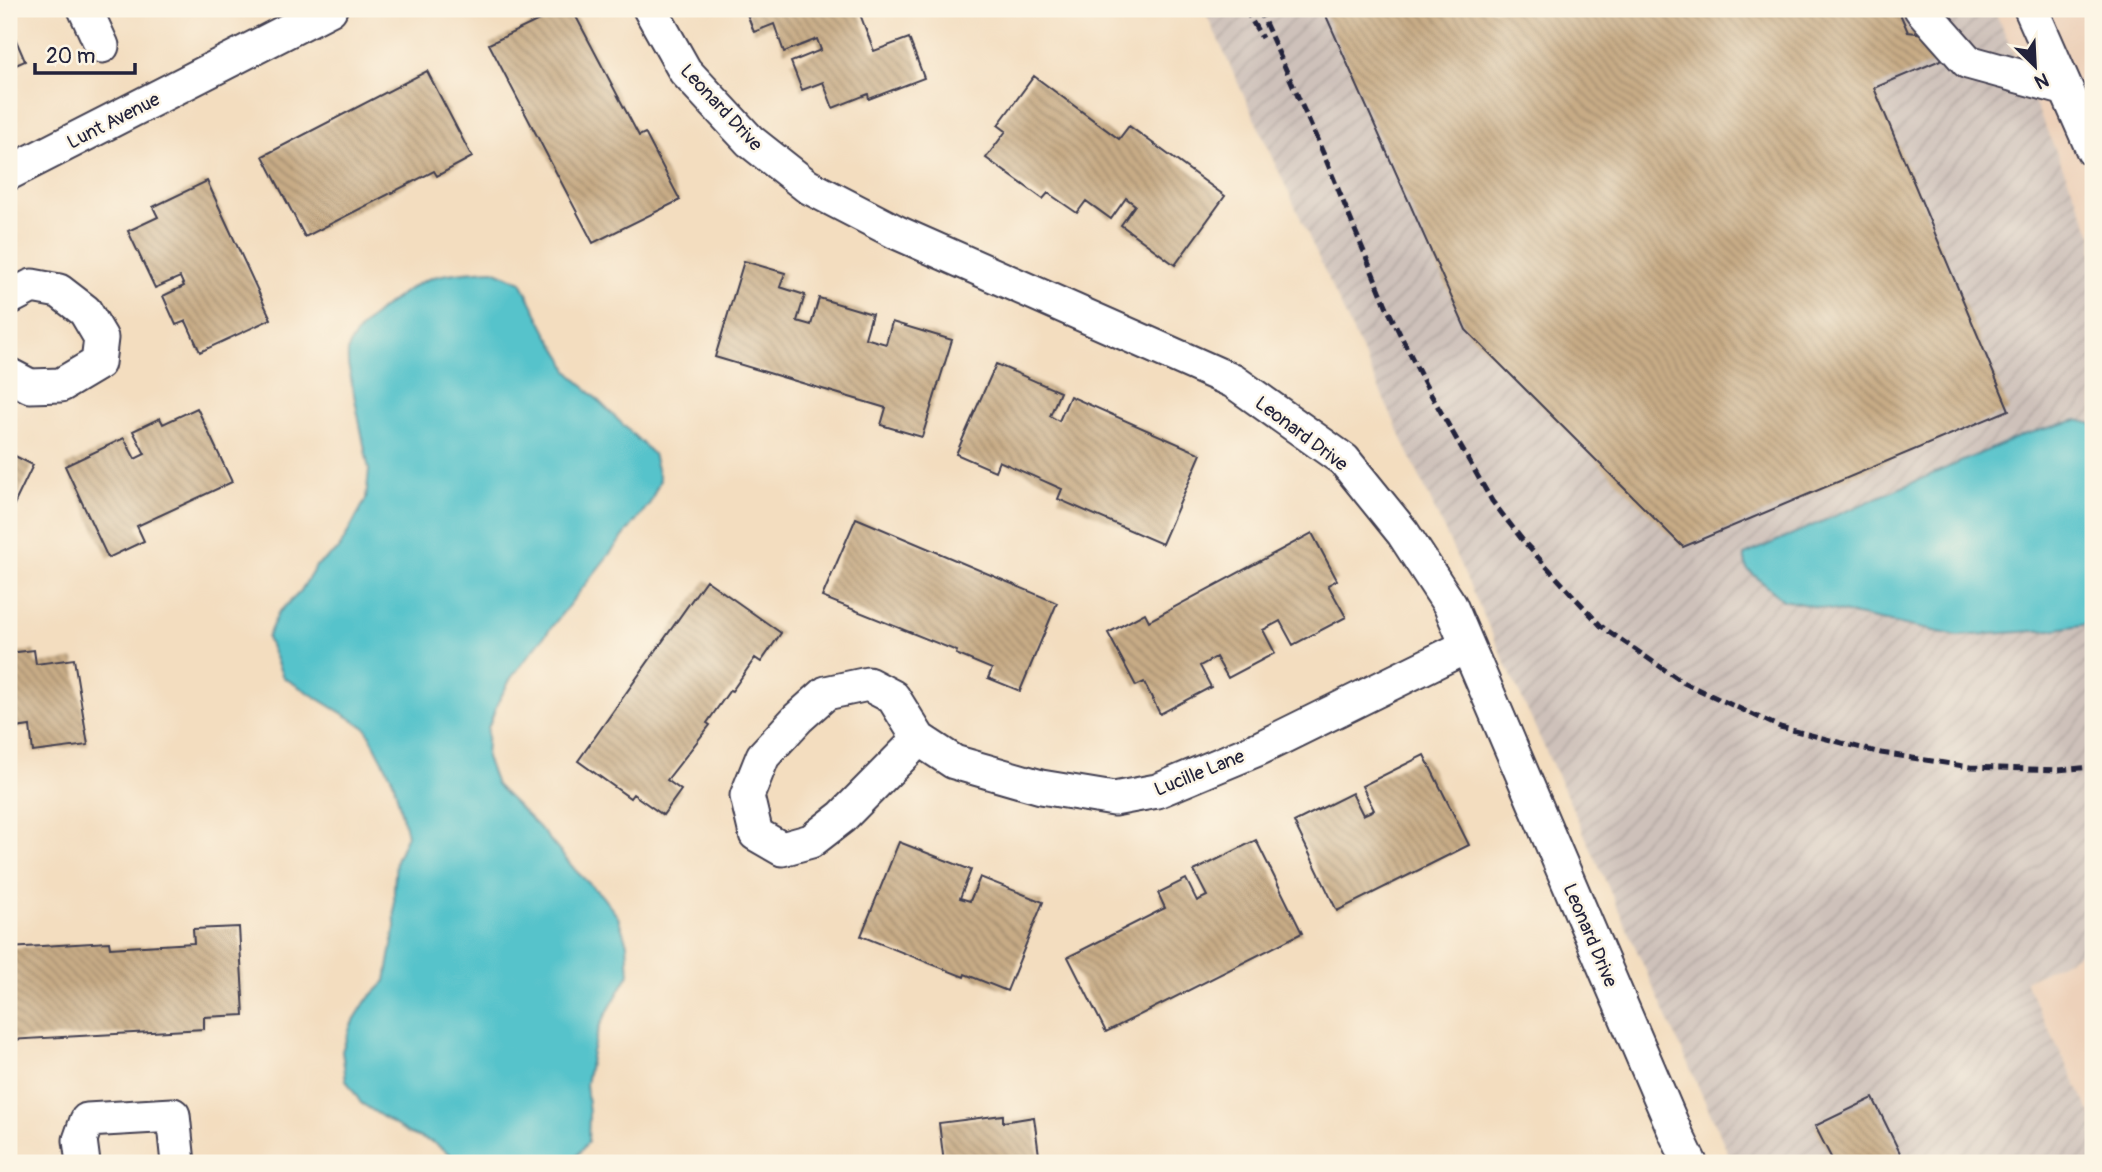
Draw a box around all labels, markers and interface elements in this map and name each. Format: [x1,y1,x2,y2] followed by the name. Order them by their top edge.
[35,32,135,76] scale bar
[2000,32,2070,102] north arrow
[46,43,95,70] text: 20 m
[675,59,768,157] street label: Leonard Drive
[2031,67,2052,94] text: N
[63,87,164,155] street label: Lunt Avenue
[1250,391,1353,477] street label: Leonard Drive
[1151,744,1248,802] street label: Lucille Lane
[1558,880,1623,991] street label: Leonard Drive

